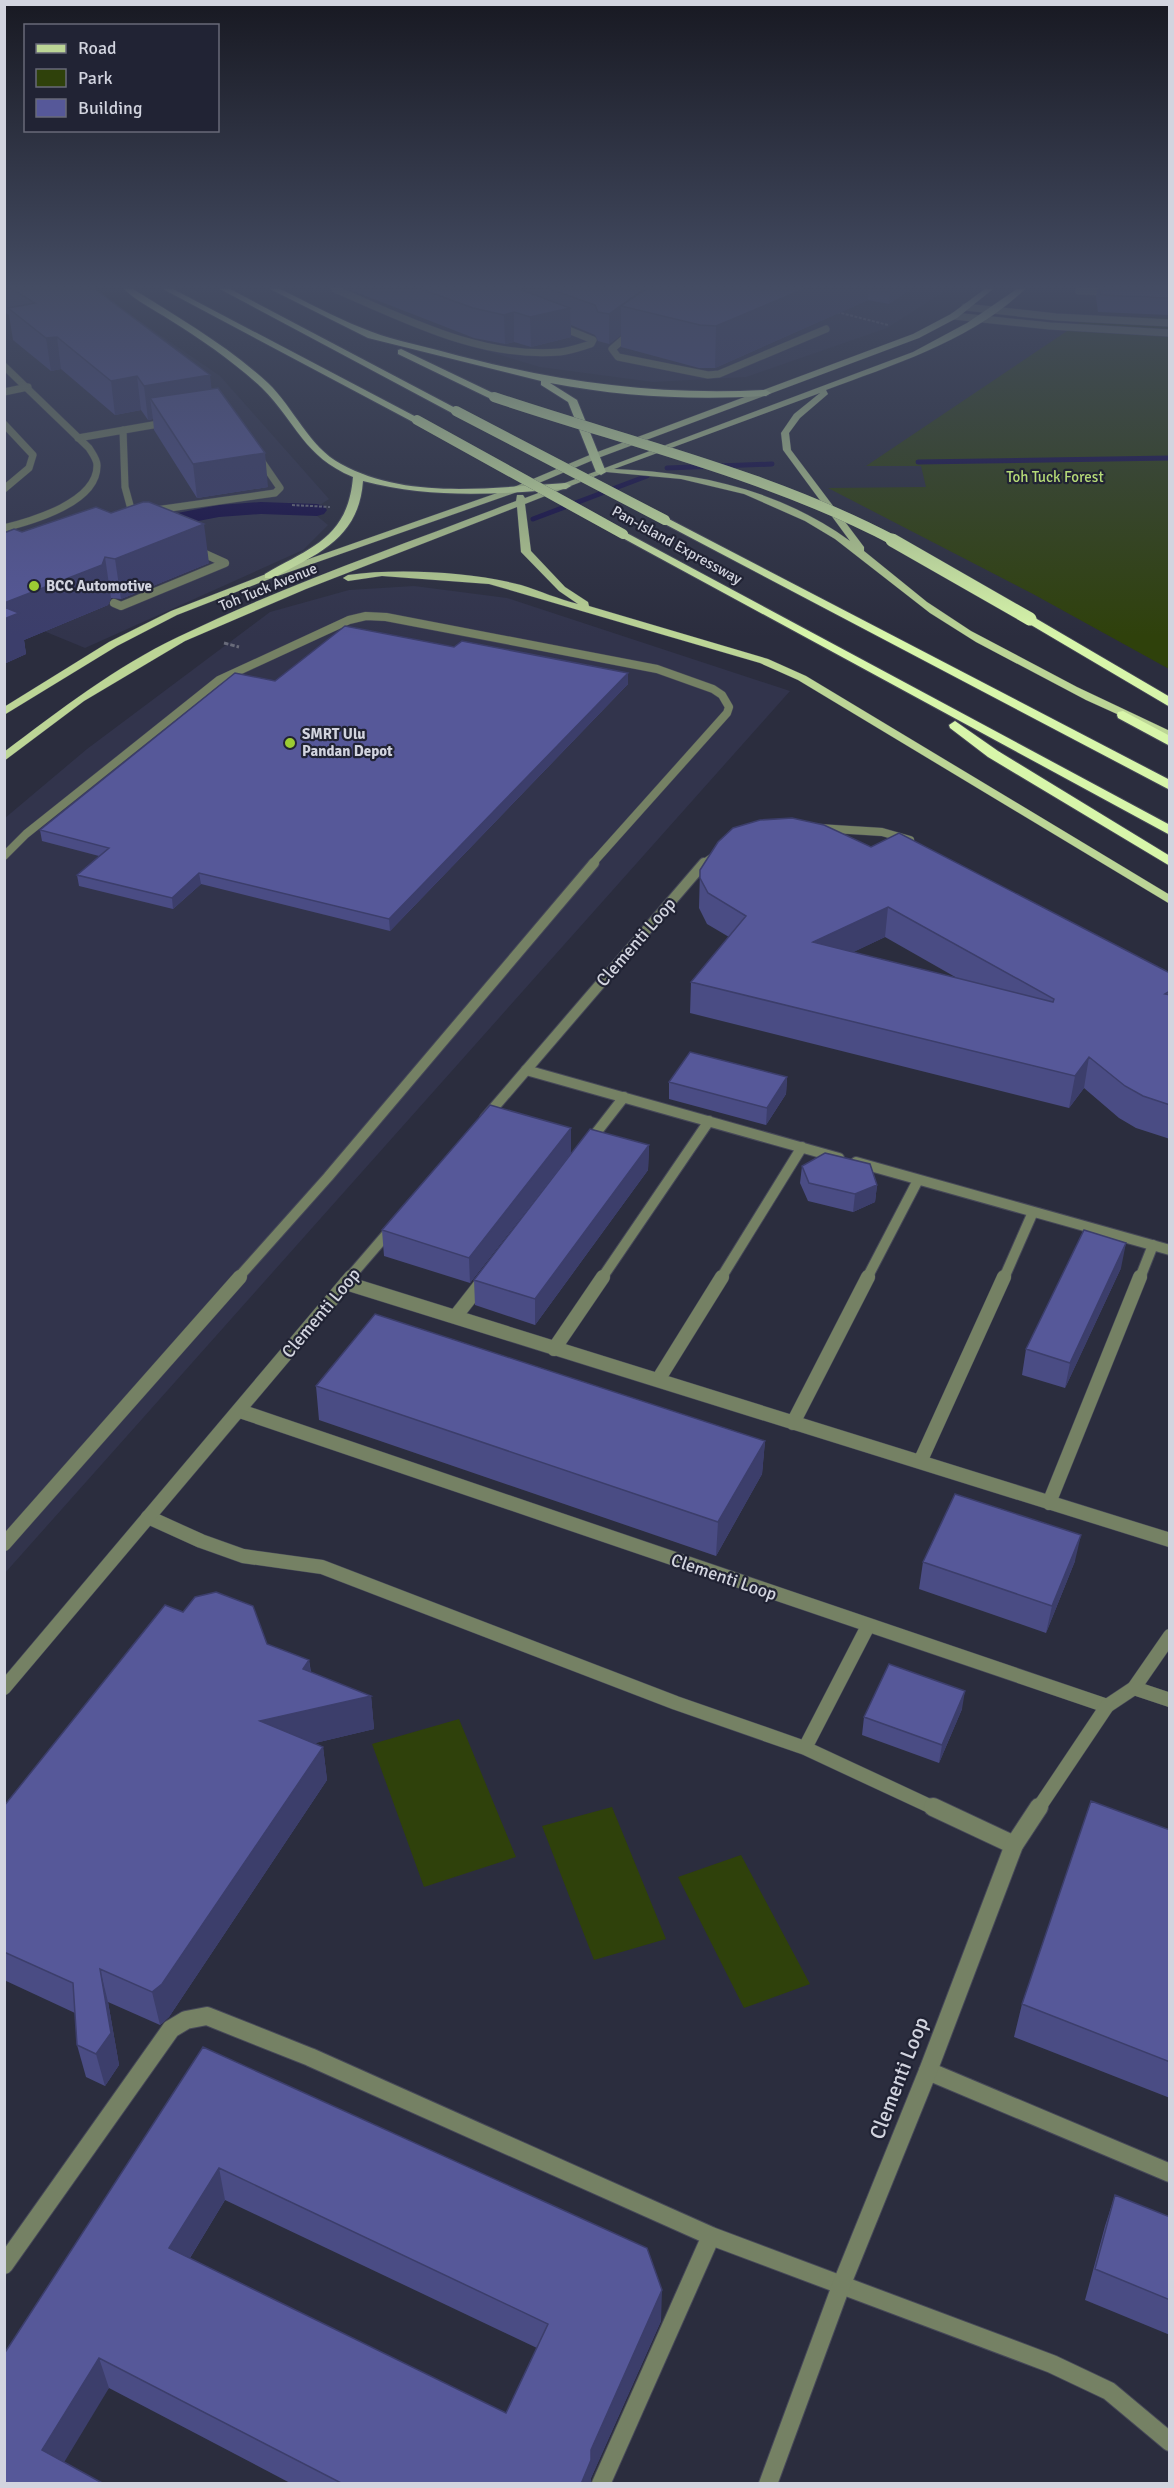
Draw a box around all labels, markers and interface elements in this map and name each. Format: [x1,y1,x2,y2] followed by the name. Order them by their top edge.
[24,24,219,132] legend
[78,37,117,59] text: Road
[78,67,113,89] text: Park
[78,97,142,119] text: Building
[1006,468,1104,486] park label: Toh Tuck Forest
[609,502,745,588] street label: Pan-Island Expressway
[216,559,320,615] street label: Toh Tuck Avenue
[46,577,152,595] place label: BCC Automotive
[27,579,41,593] marker: BCC Automotive
[302,725,393,760] place label: SMRT Ulu Pandan Depot
[283,736,297,750] marker: SMRT Ulu Pandan Depot
[591,893,681,991] street label: Clementi Loop
[277,1264,365,1362] street label: Clementi Loop
[668,1549,780,1605] street label: Clementi Loop
[864,2013,934,2143] street label: Clementi Loop

